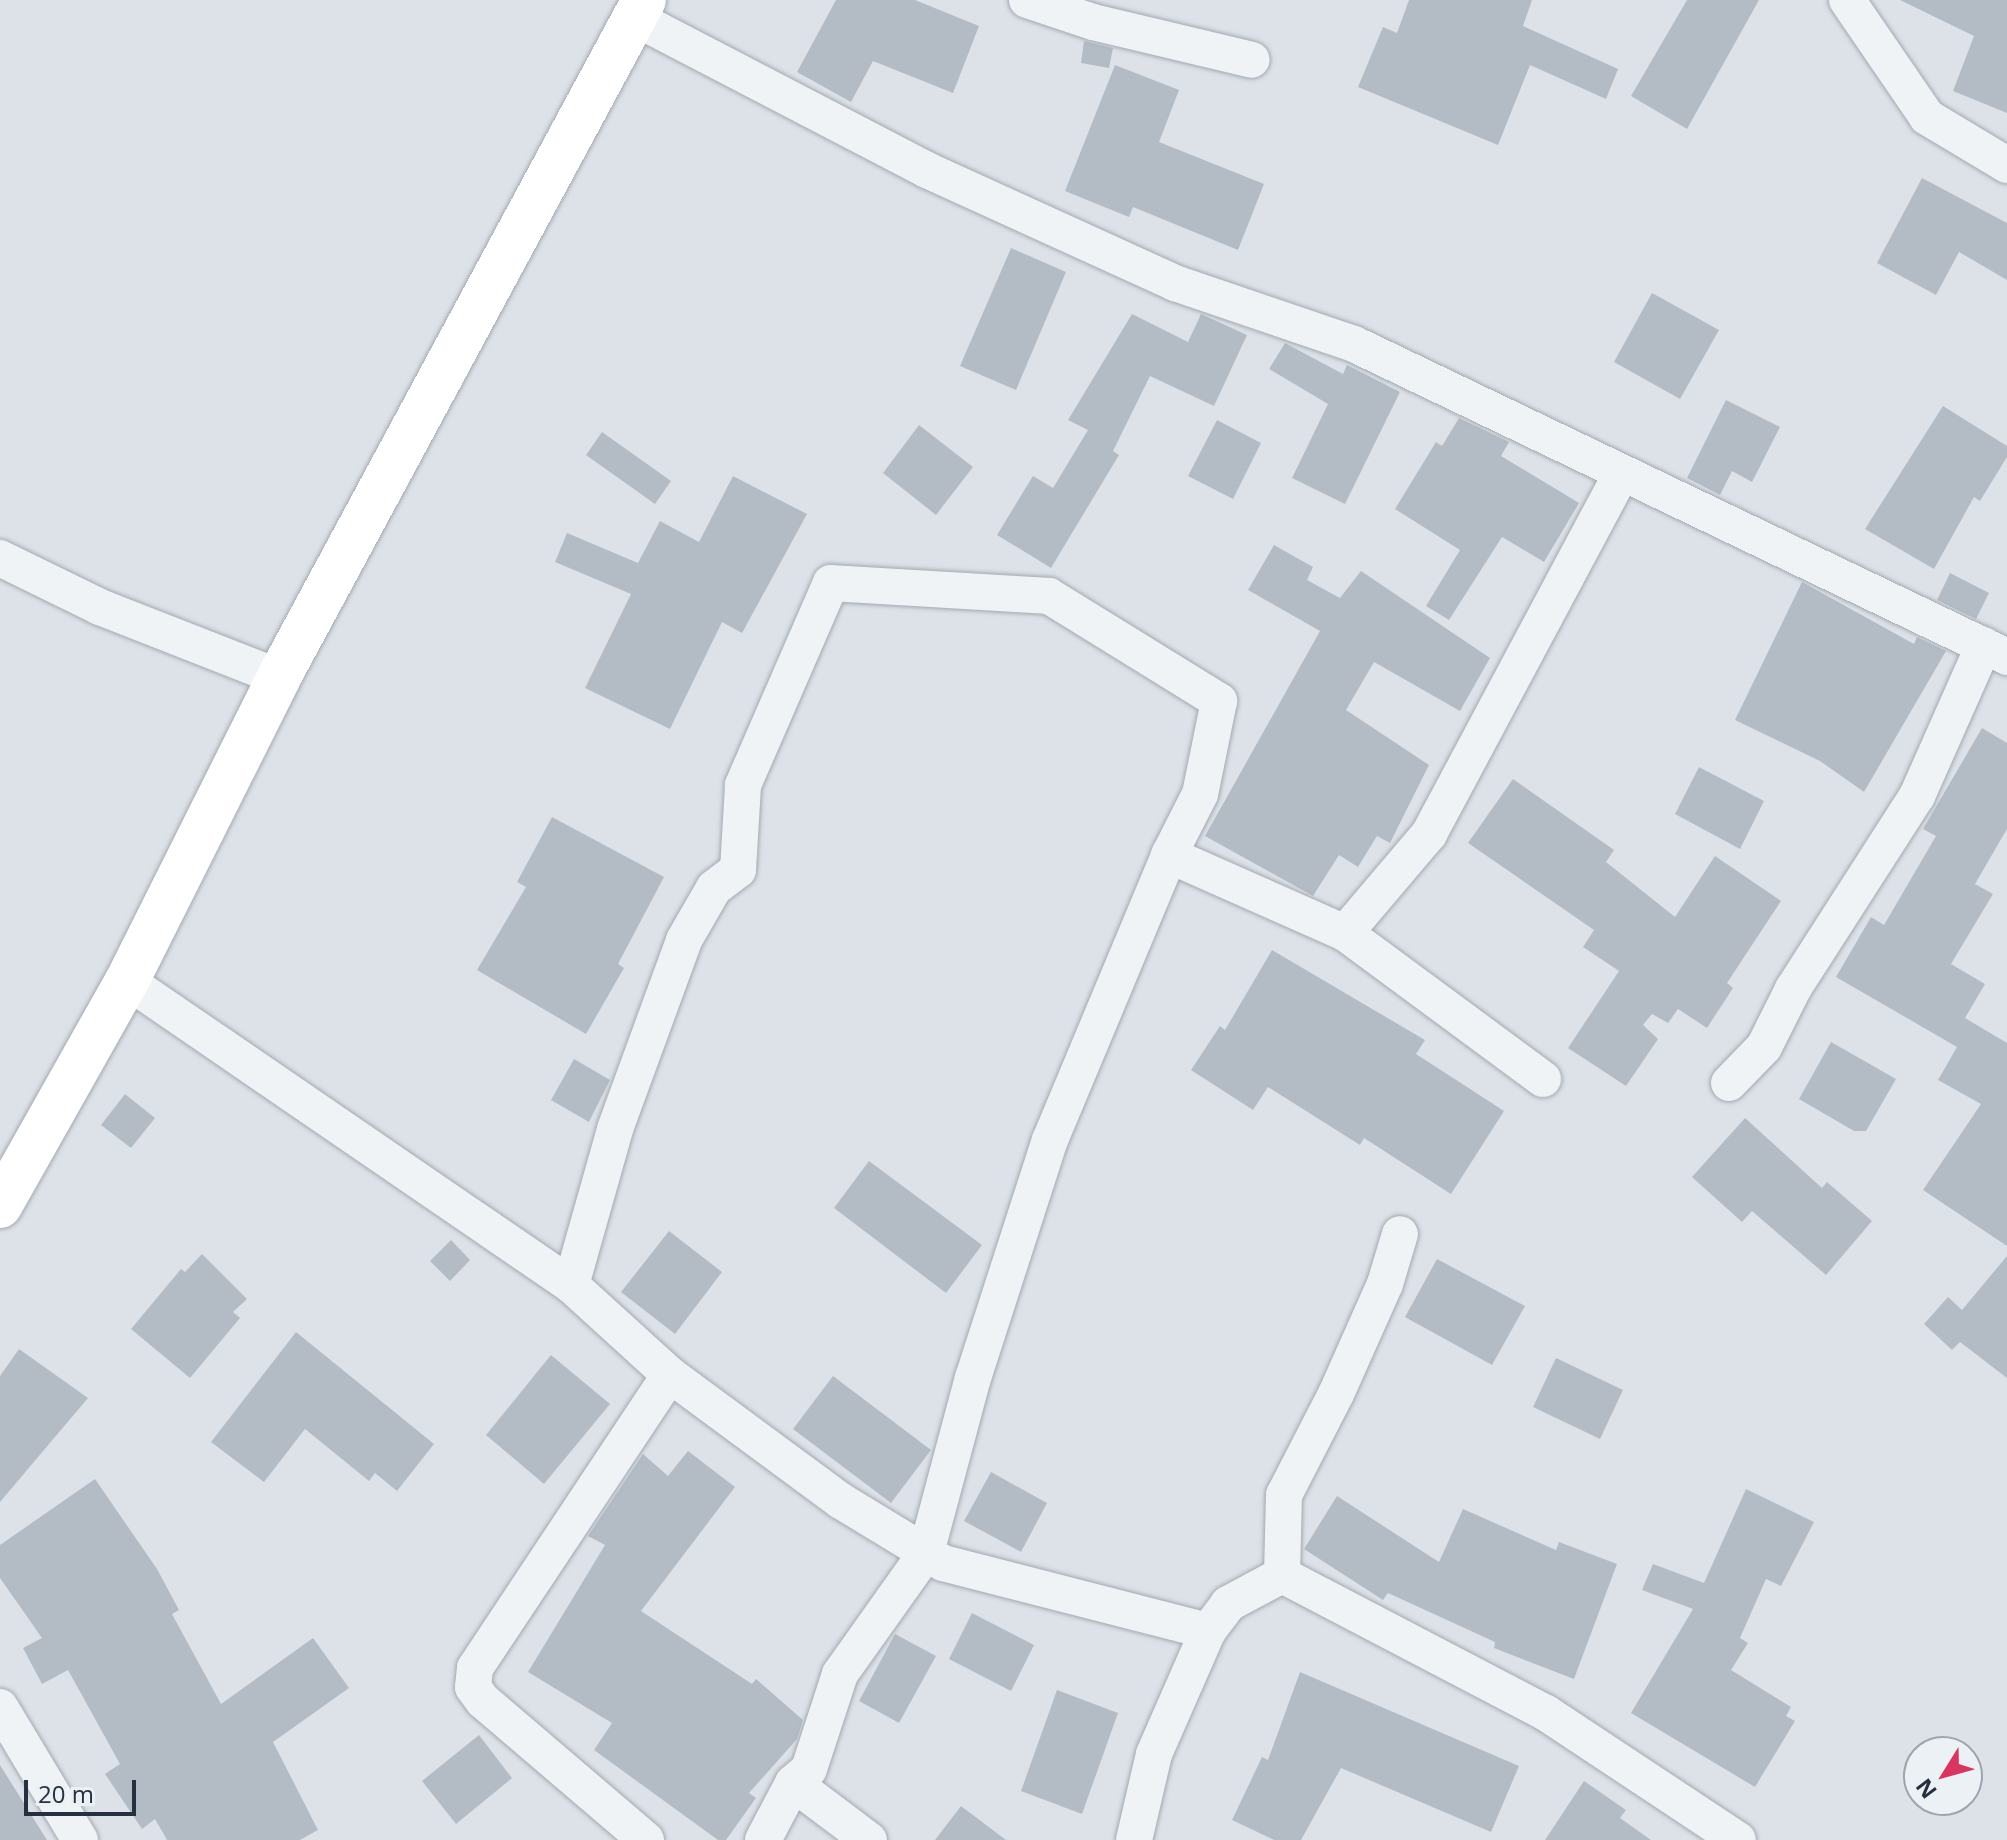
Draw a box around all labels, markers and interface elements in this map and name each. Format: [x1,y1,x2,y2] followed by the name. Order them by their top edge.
[1903,1736,1983,1816] north arrow
[28,1764,140,1814] scale bar
[1908,1773,1943,1805] text: N
[38,1777,94,1810] text: 20 m

